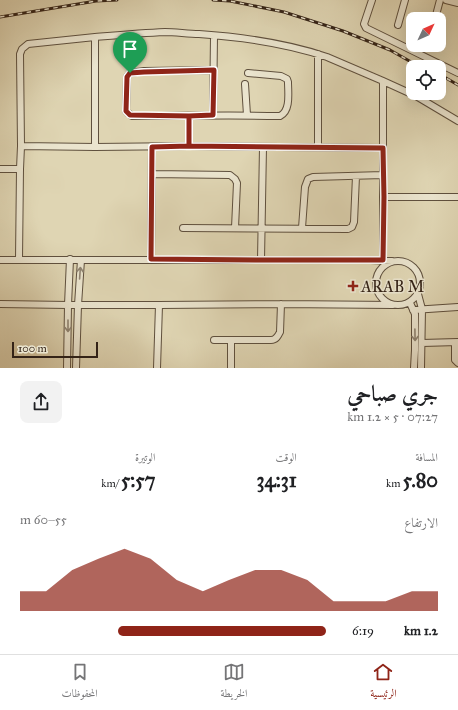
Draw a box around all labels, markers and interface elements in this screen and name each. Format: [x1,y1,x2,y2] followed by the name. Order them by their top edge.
[406,12,446,52] north arrow
[406,12,446,100] map controls
[113,32,147,73] pin
[119,38,141,60] icon: arrive
[406,60,446,100] button: locate
[76,267,83,280] one-way arrow
[360,277,424,296] place label: ARAB M
[348,281,358,291] marker: ARAB M
[64,319,72,332] one-way arrow
[411,328,419,341] one-way arrow
[12,340,98,359] scale bar
[18,342,47,355] text: 100 m
[347,380,438,407] text: جري صباحي
[20,381,62,423] button: share
[347,409,438,425] text: 07:27 · 5 × 1.2 km
[135,451,155,464] text: الوتيرة
[276,451,297,464] text: الوقت
[416,451,438,464] text: المسافة
[121,468,155,492] text: 5:57
[257,468,297,492] text: 34:31
[403,468,438,492] text: 5.80
[101,477,121,490] text: /km
[386,477,403,490] text: km
[20,512,67,528] text: 55–60 m
[404,515,438,531] text: الارتفاع
[352,623,374,639] text: 6:19
[404,623,438,639] text: 1.2 km
[61,661,98,704] tab: المحفوظات
[221,661,247,704] tab: الخريطة
[370,661,397,704] tab: الرئيسية

